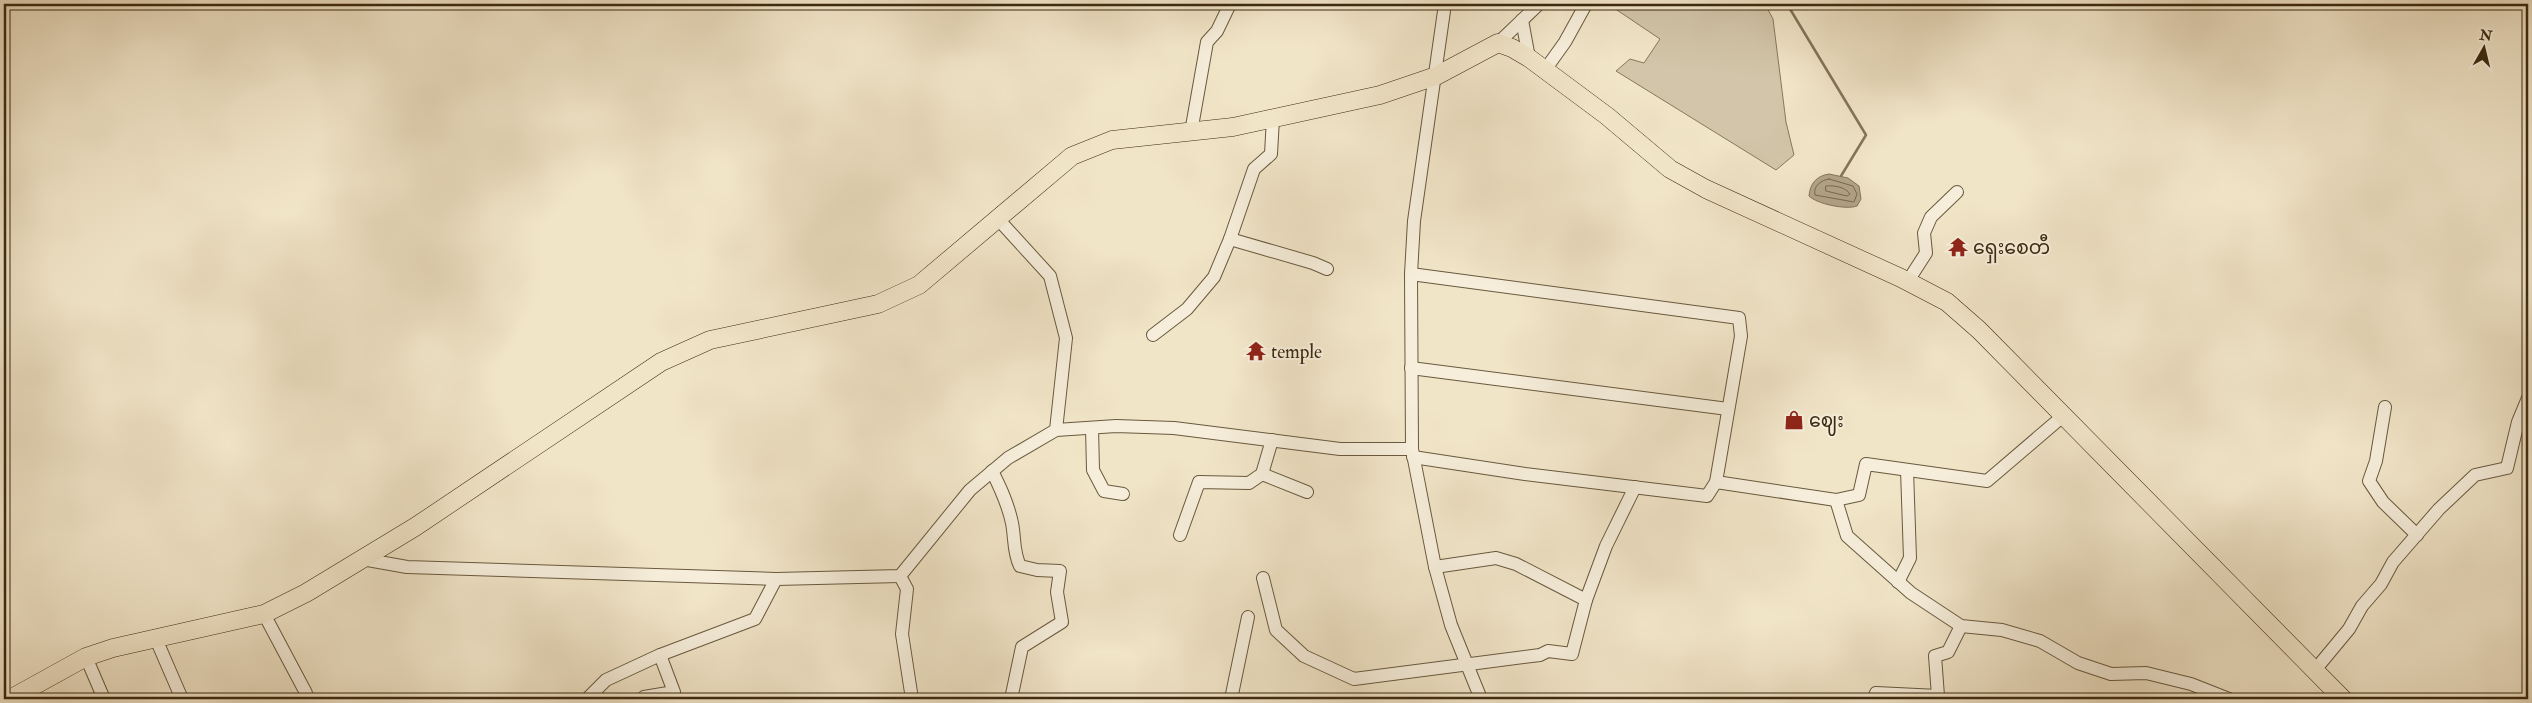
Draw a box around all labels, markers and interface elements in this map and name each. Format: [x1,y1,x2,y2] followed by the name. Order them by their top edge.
[2460,22,2510,72] north arrow
[2477,26,2494,45] text: N
[1973,233,2050,264] place label: ရှေးစေတီ
[1947,236,1969,258] temple icon: ရှေးစေတီ
[1245,340,1267,362] temple icon: temple
[1271,340,1322,365] place label: temple
[1783,409,1805,431] shop icon: ဈေး
[1809,409,1844,436] place label: ဈေး

